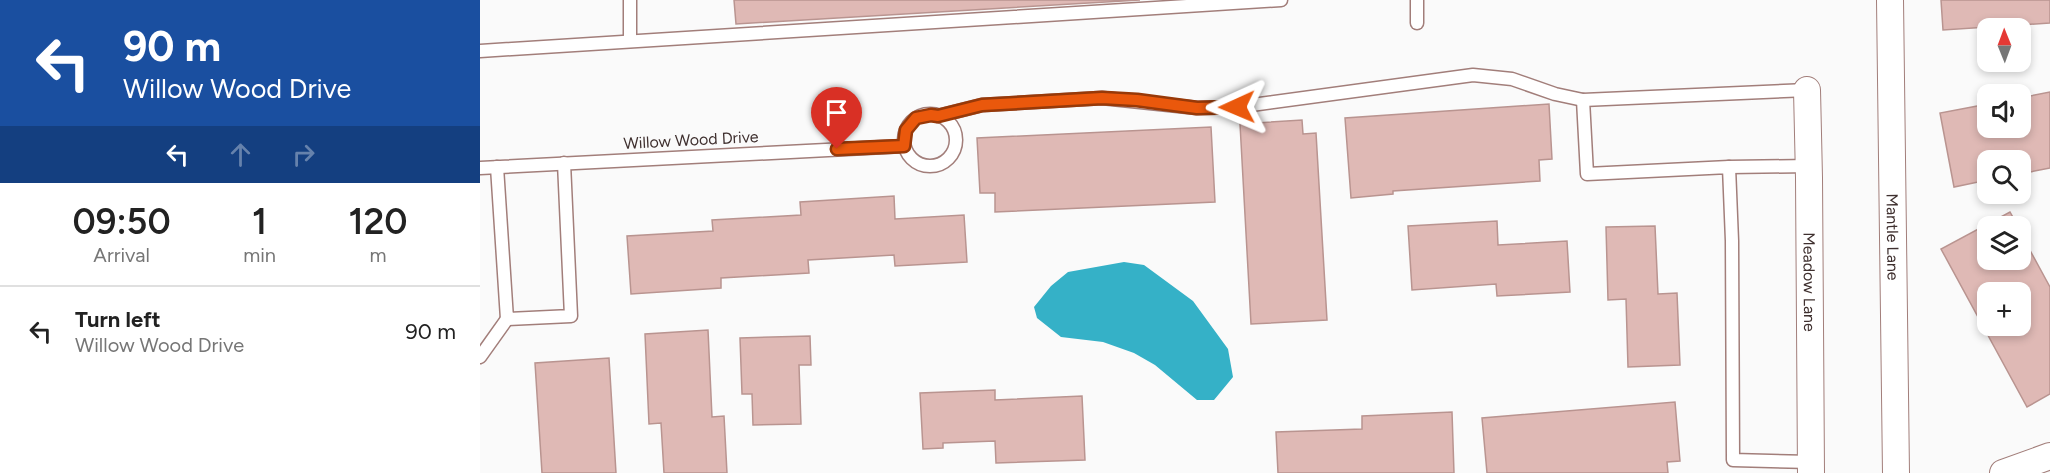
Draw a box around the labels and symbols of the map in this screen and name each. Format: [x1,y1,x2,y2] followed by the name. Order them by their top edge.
[1977,18,2031,72] north arrow
[1205,75,1269,139] position arrow
[811,87,862,149] pin
[623,127,759,153] street label: Willow Wood Drive
[1883,193,1903,281] street label: Mantle Lane
[1800,232,1820,332] street label: Meadow Lane

